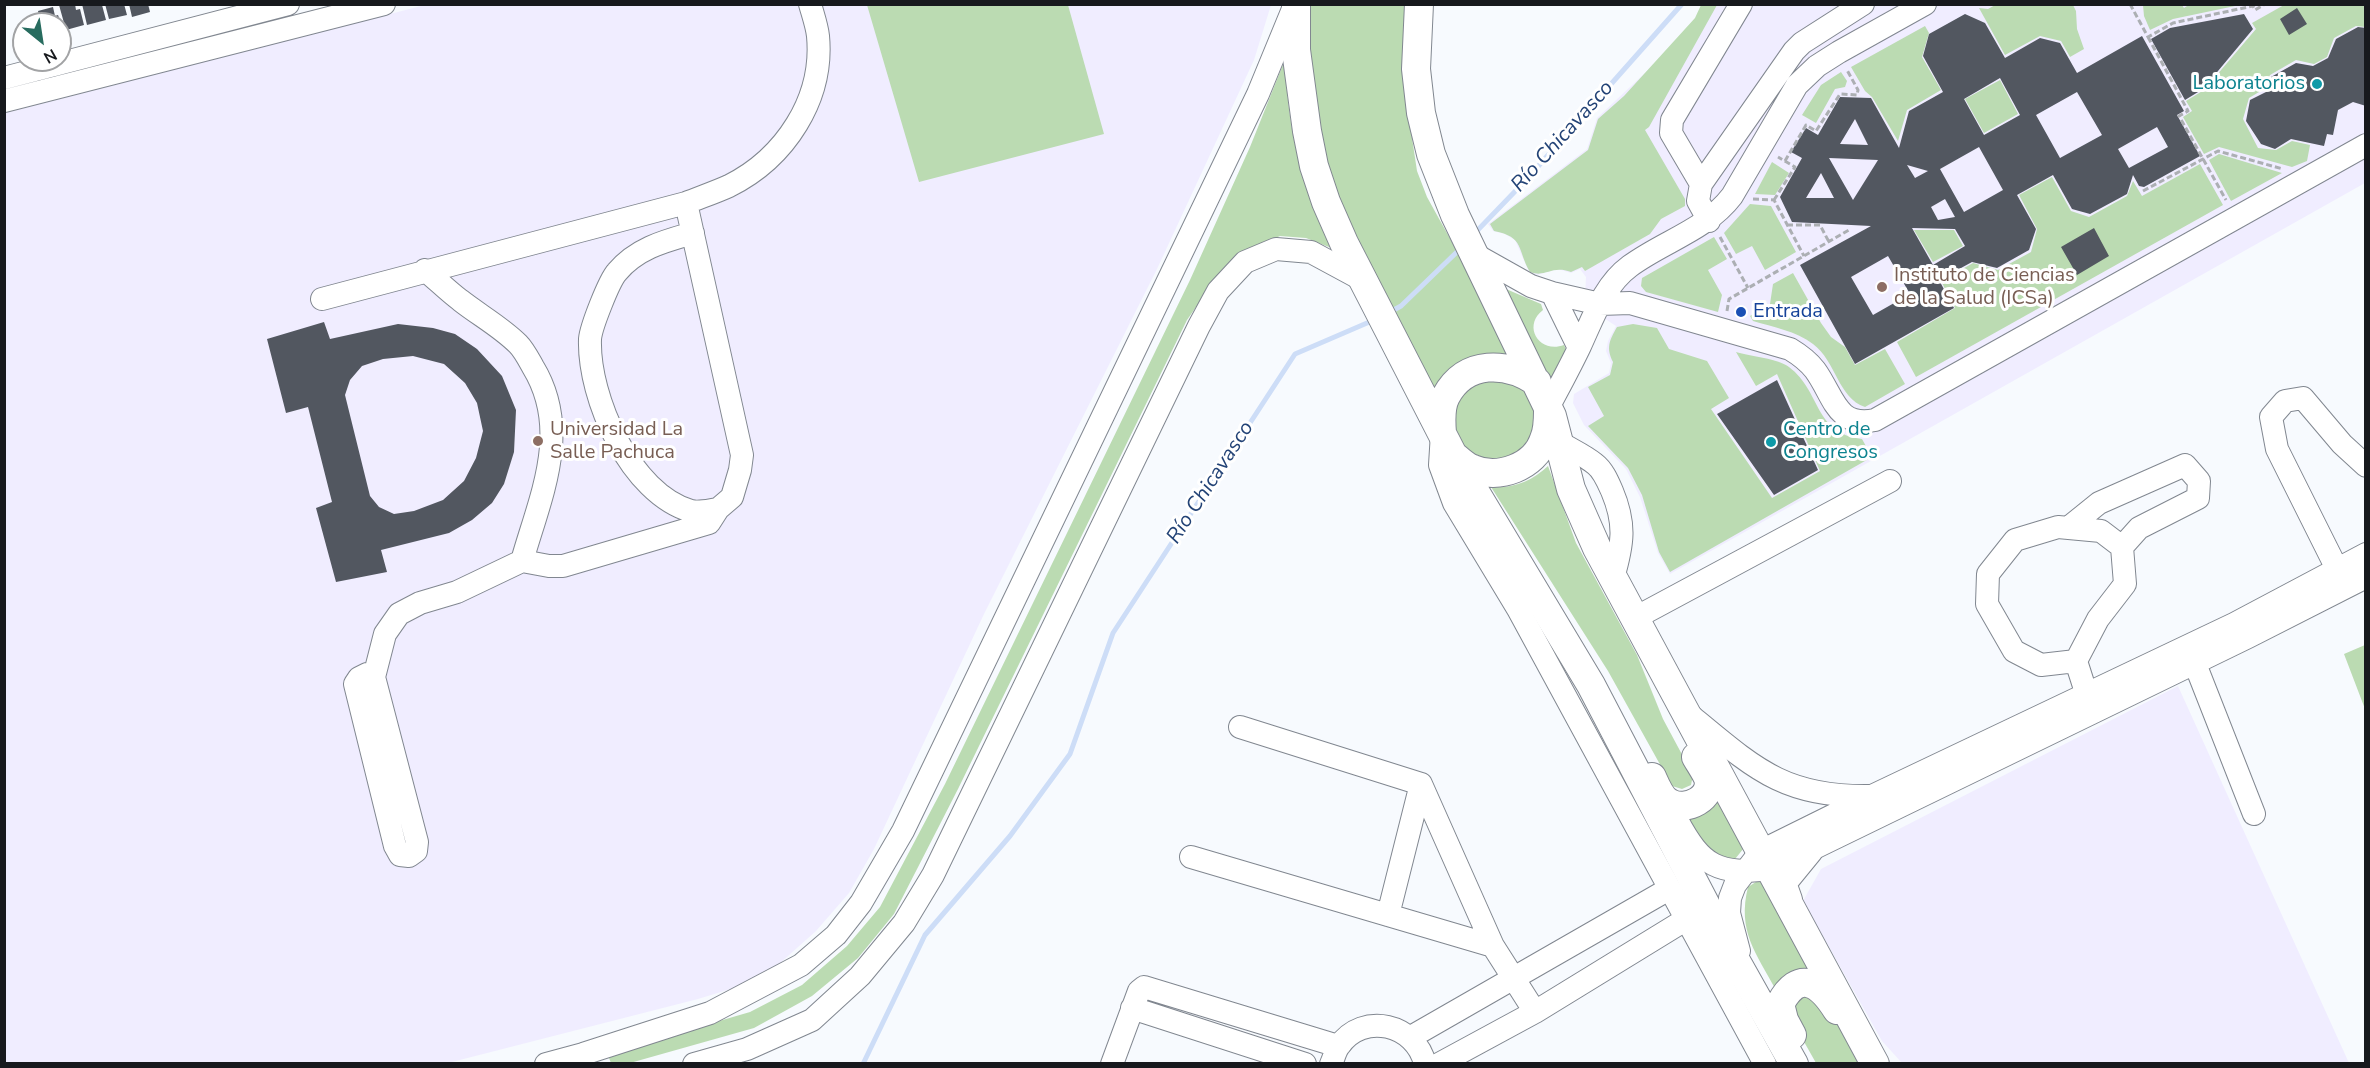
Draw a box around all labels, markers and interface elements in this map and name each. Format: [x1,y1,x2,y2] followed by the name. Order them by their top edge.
[12,12,72,72] north arrow
[39,43,61,68] text: N
[2193,72,2305,96] place label: Laboratorios
[1507,76,1619,198] water label: Río Chicavasco
[2310,77,2324,91] marker: Laboratorios
[1894,264,2075,311] place label: Instituto de Ciencias de la Salud (ICSa)
[1875,280,1889,294] marker: Instituto de Ciencias de la Salud (ICSa)
[1753,300,1823,324] place label: Entrada
[1734,305,1748,319] marker: Entrada
[1162,417,1260,549] water label: Río Chicavasco
[550,418,683,465] place label: Universidad La Salle Pachuca
[1783,418,1878,465] place label: Centro de Congresos
[531,434,545,448] marker: Universidad La Salle Pachuca
[1764,435,1778,449] marker: Centro de Congresos

